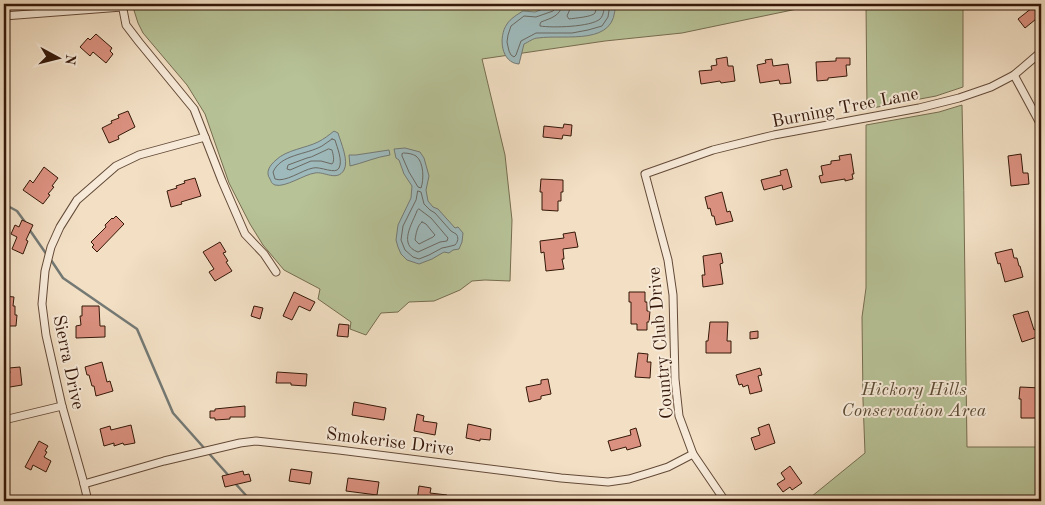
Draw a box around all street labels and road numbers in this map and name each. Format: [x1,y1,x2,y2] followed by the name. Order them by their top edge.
[770,85,920,131] street label: Burning Tree Lane
[645,266,677,420] street label: Country Club Drive
[49,313,87,411] street label: Sierra Drive
[325,425,455,459] street label: Smokerise Drive

